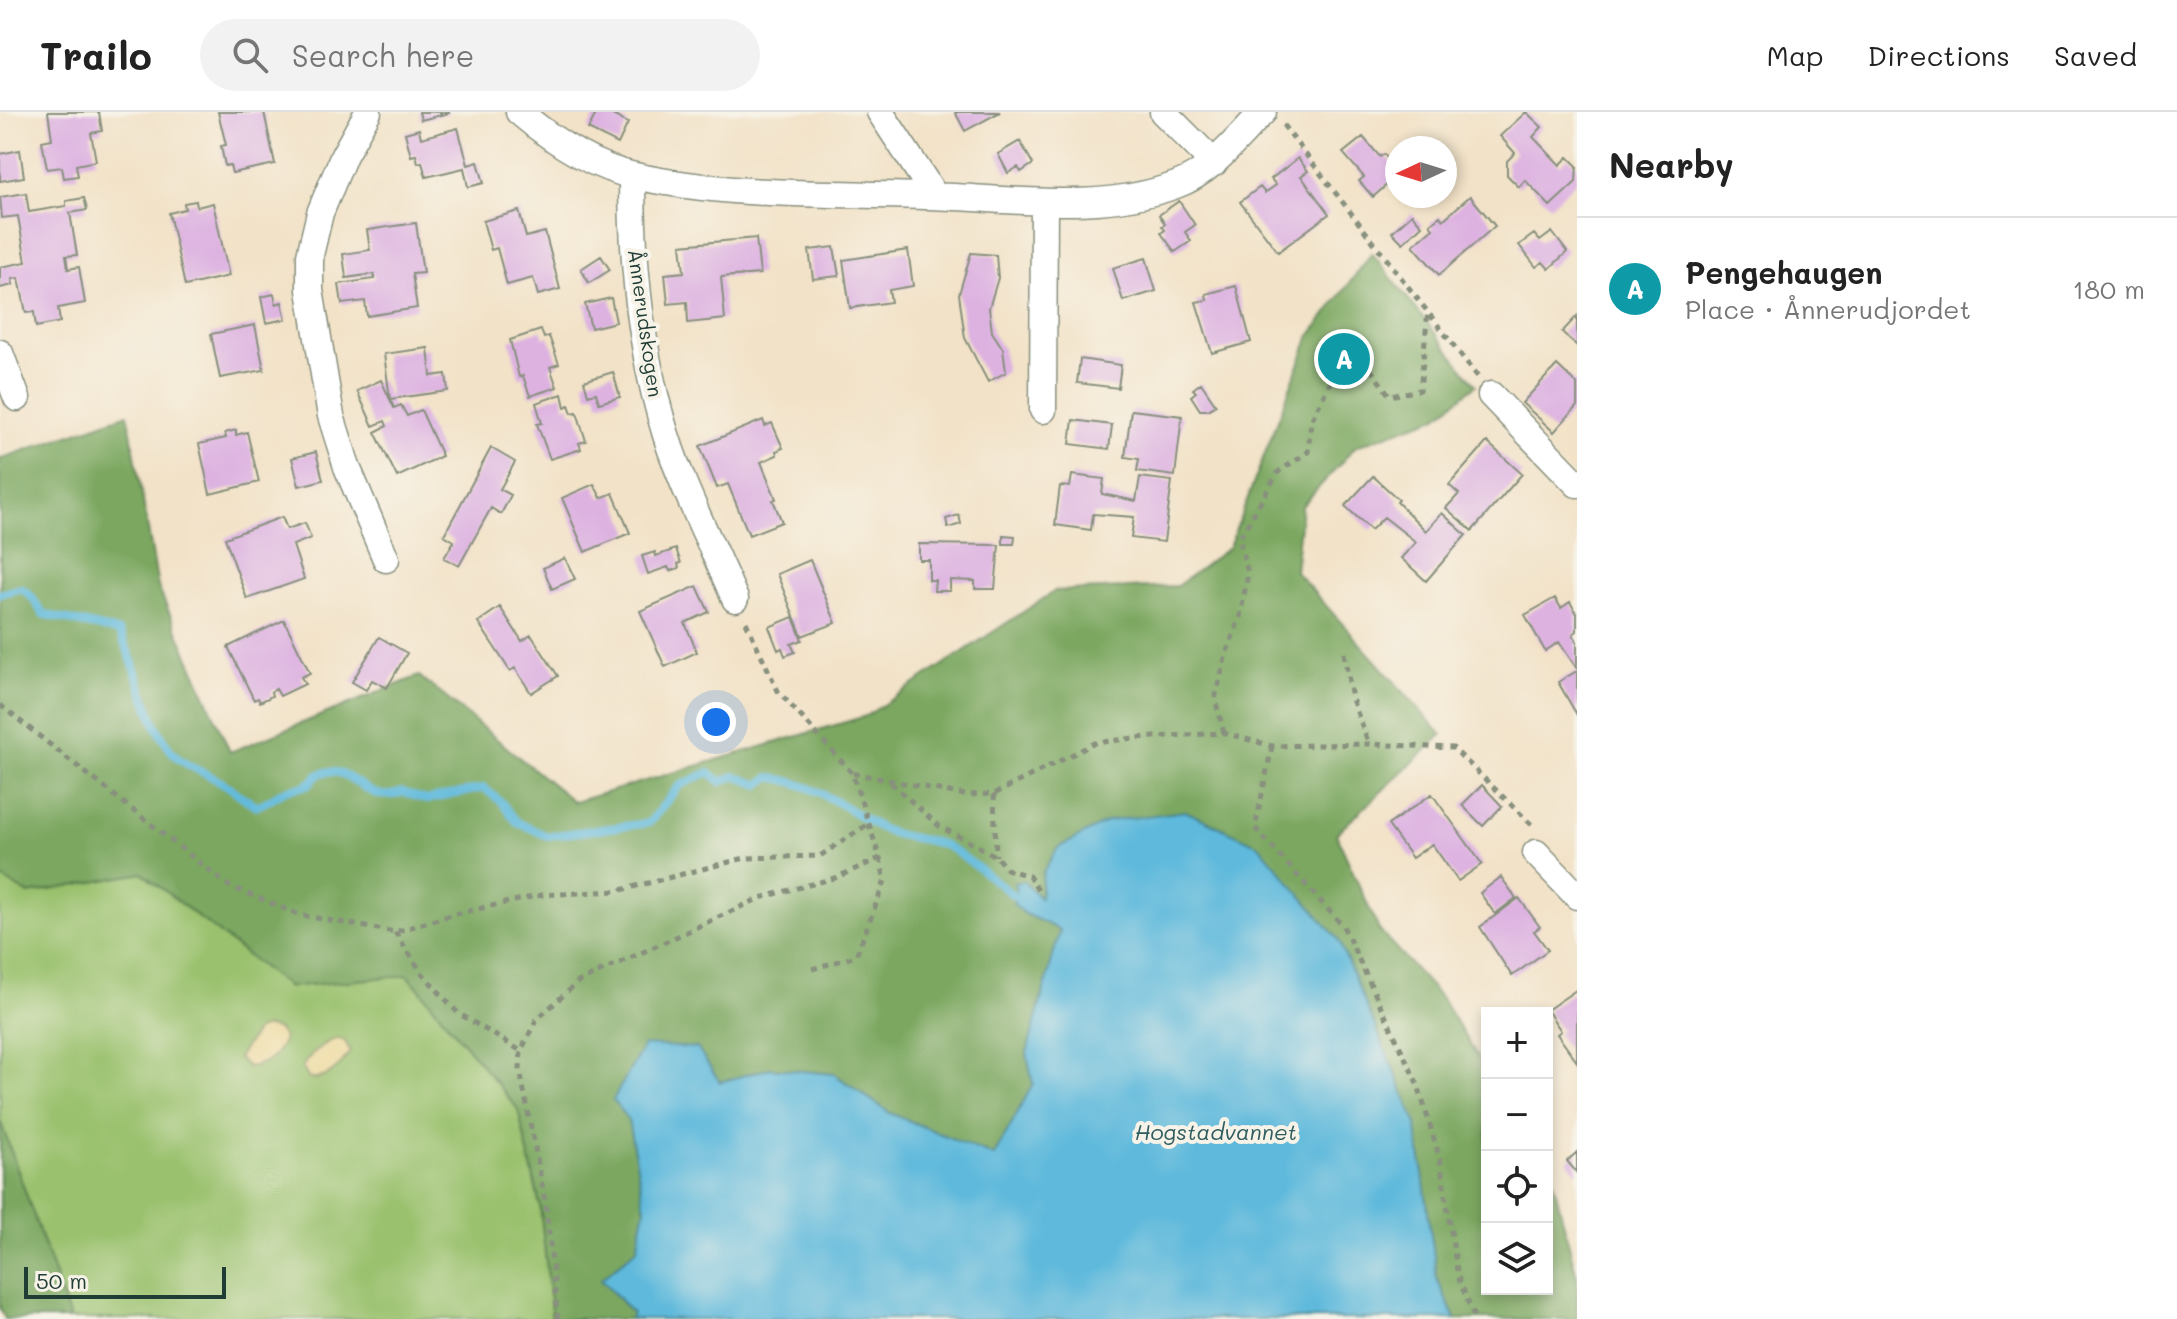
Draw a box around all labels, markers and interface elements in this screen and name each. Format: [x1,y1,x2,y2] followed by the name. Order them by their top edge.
[200,19,760,91] search box
[40,30,152,80] text: Trailo
[228,33,272,77] icon: search
[292,35,474,75] text: Search here
[1767,37,1824,73] text: Map
[1868,37,2010,73] text: Directions
[2054,37,2137,73] text: Saved
[1385,136,1457,208] north arrow
[1609,142,1734,187] text: Nearby
[623,247,669,399] street label: Ånnerudskogen
[1685,252,1882,292] text: Pengehaugen
[1626,272,1644,306] text: A
[2073,272,2145,306] text: 180 m
[1685,292,1971,326] text: Place · Ånnerudjordet
[1318,329,1370,389] pin: A
[696,702,736,742] your location
[1481,1007,1553,1295] map controls
[1481,1007,1553,1079] button: +
[1481,1079,1553,1151] button: −
[1135,1117,1297,1146] water label: Hogstadvannet
[1481,1151,1553,1223] button: locate
[1481,1223,1553,1295] button: layers
[24,1263,226,1299] scale bar
[36,1266,87,1295] text: 50 m

